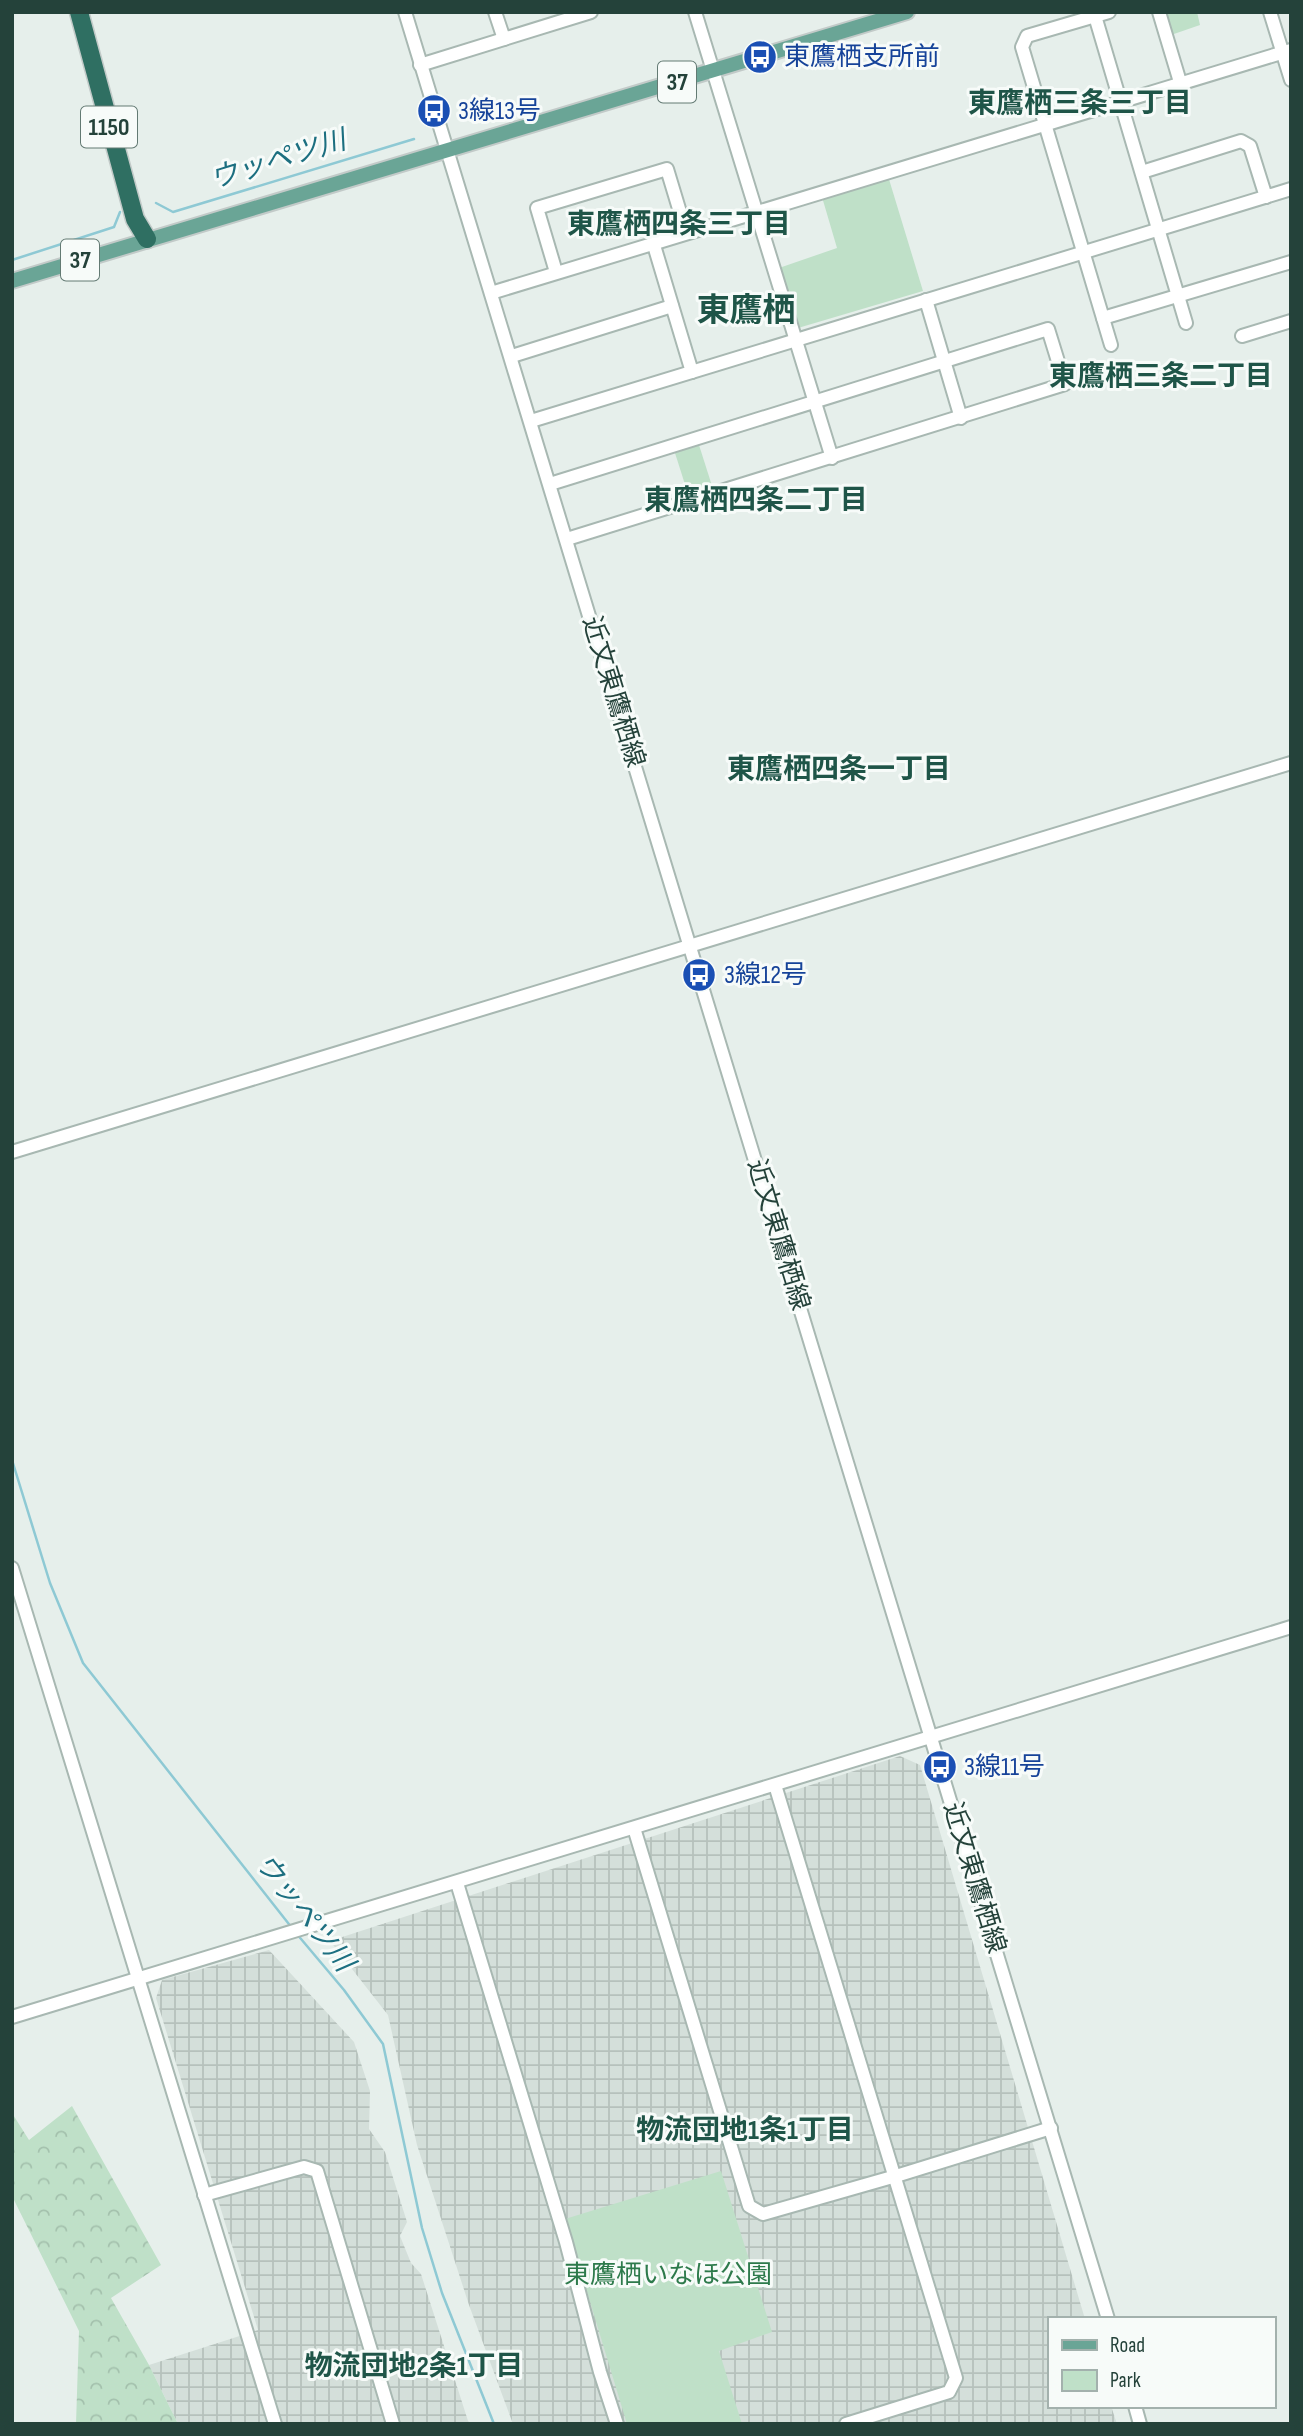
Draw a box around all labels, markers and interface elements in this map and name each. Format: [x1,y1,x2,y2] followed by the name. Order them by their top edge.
[741,38,779,76] bus stop icon: 東鷹栖支所前
[784,42,940,73] place label: 東鷹栖支所前
[658,61,696,102] road number: 37
[968,87,1192,120] district label: 東鷹栖三条三丁目
[415,92,453,130] bus stop icon: 3線13号
[458,96,541,127] place label: 3線13号
[81,106,137,148] road number: 1150
[206,123,353,196] water label: ウッペツ川
[567,208,791,241] district label: 東鷹栖四条三丁目
[61,240,99,281] road number: 37
[697,291,796,331] district label: 東鷹栖
[1049,360,1273,393] district label: 東鷹栖三条二丁目
[644,484,868,517] district label: 東鷹栖四条二丁目
[575,613,651,771] street label: 近文東鷹栖線
[727,753,951,786] district label: 東鷹栖四条一丁目
[680,956,718,994] bus stop icon: 3線12号
[724,960,807,991] place label: 3線12号
[740,1156,816,1314] street label: 近文東鷹栖線
[921,1748,959,1786] bus stop icon: 3線11号
[964,1752,1045,1783] place label: 3線11号
[936,1799,1012,1957] street label: 近文東鷹栖線
[248,1848,362,1981] water label: ウッペツ川
[636,2114,854,2147] district label: 物流団地1条1丁目
[564,2260,772,2291] park label: 東鷹栖いなほ公園
[1048,2317,1275,2408] legend
[1110,2333,1145,2358] text: Road
[304,2350,524,2383] district label: 物流団地2条1丁目
[1110,2368,1141,2393] text: Park

